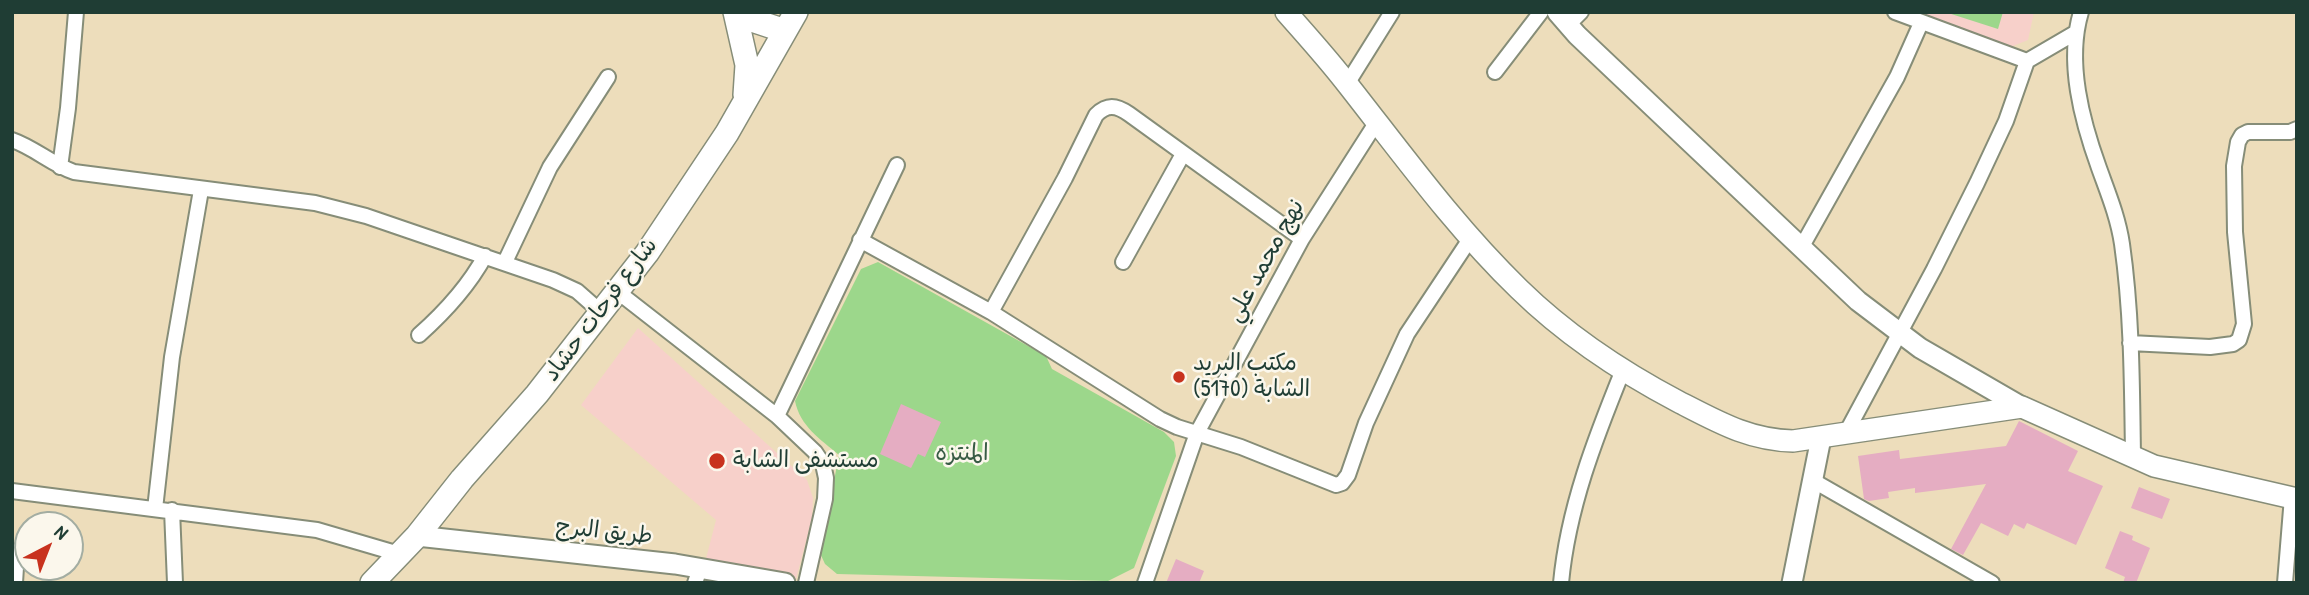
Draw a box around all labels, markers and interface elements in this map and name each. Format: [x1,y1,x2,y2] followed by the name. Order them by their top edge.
[1221,195,1311,327] street label: نهج محمد علي
[538,233,664,387] street label: شارع فرحات حشاد
[1193,350,1310,404] place label: مكتب البريد الشابة (5170)
[1171,369,1187,385] marker: مكتب البريد الشابة (5170)
[935,440,989,468] park label: المنتزه
[733,447,879,475] place label: مستشفى الشابة
[707,451,727,471] marker: مستشفى الشابة
[14,511,84,581] north arrow
[554,513,654,551] street label: طريق البرج
[49,519,74,545] text: N

